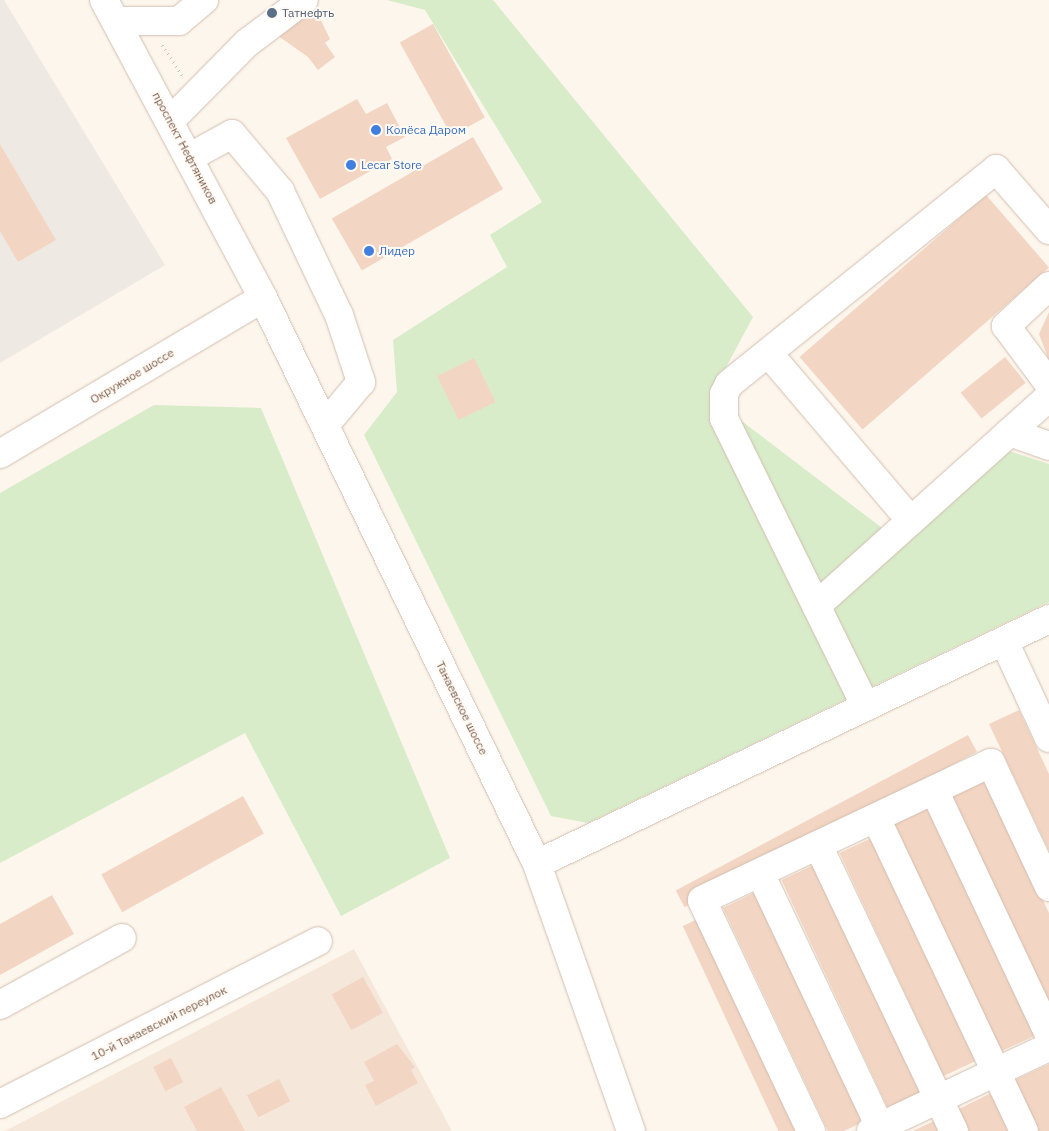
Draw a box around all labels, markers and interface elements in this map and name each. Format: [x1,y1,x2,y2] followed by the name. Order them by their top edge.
[282,6,334,20] place label: Татнефть
[266,7,278,19] marker: Татнефть
[149,89,221,207] street label: проспект Нефтяников
[386,123,466,137] place label: Колёса Даром
[370,124,382,136] marker: Колёса Даром
[361,158,422,172] place label: Lecar Store
[345,159,357,171] marker: Lecar Store
[379,244,415,258] place label: Лидер
[363,245,375,257] marker: Лидер
[87,345,177,407] street label: Окружное шоссе
[433,659,491,757] street label: Танаевское шоссе
[89,982,229,1064] street label: 10-й Танаевский переулок

